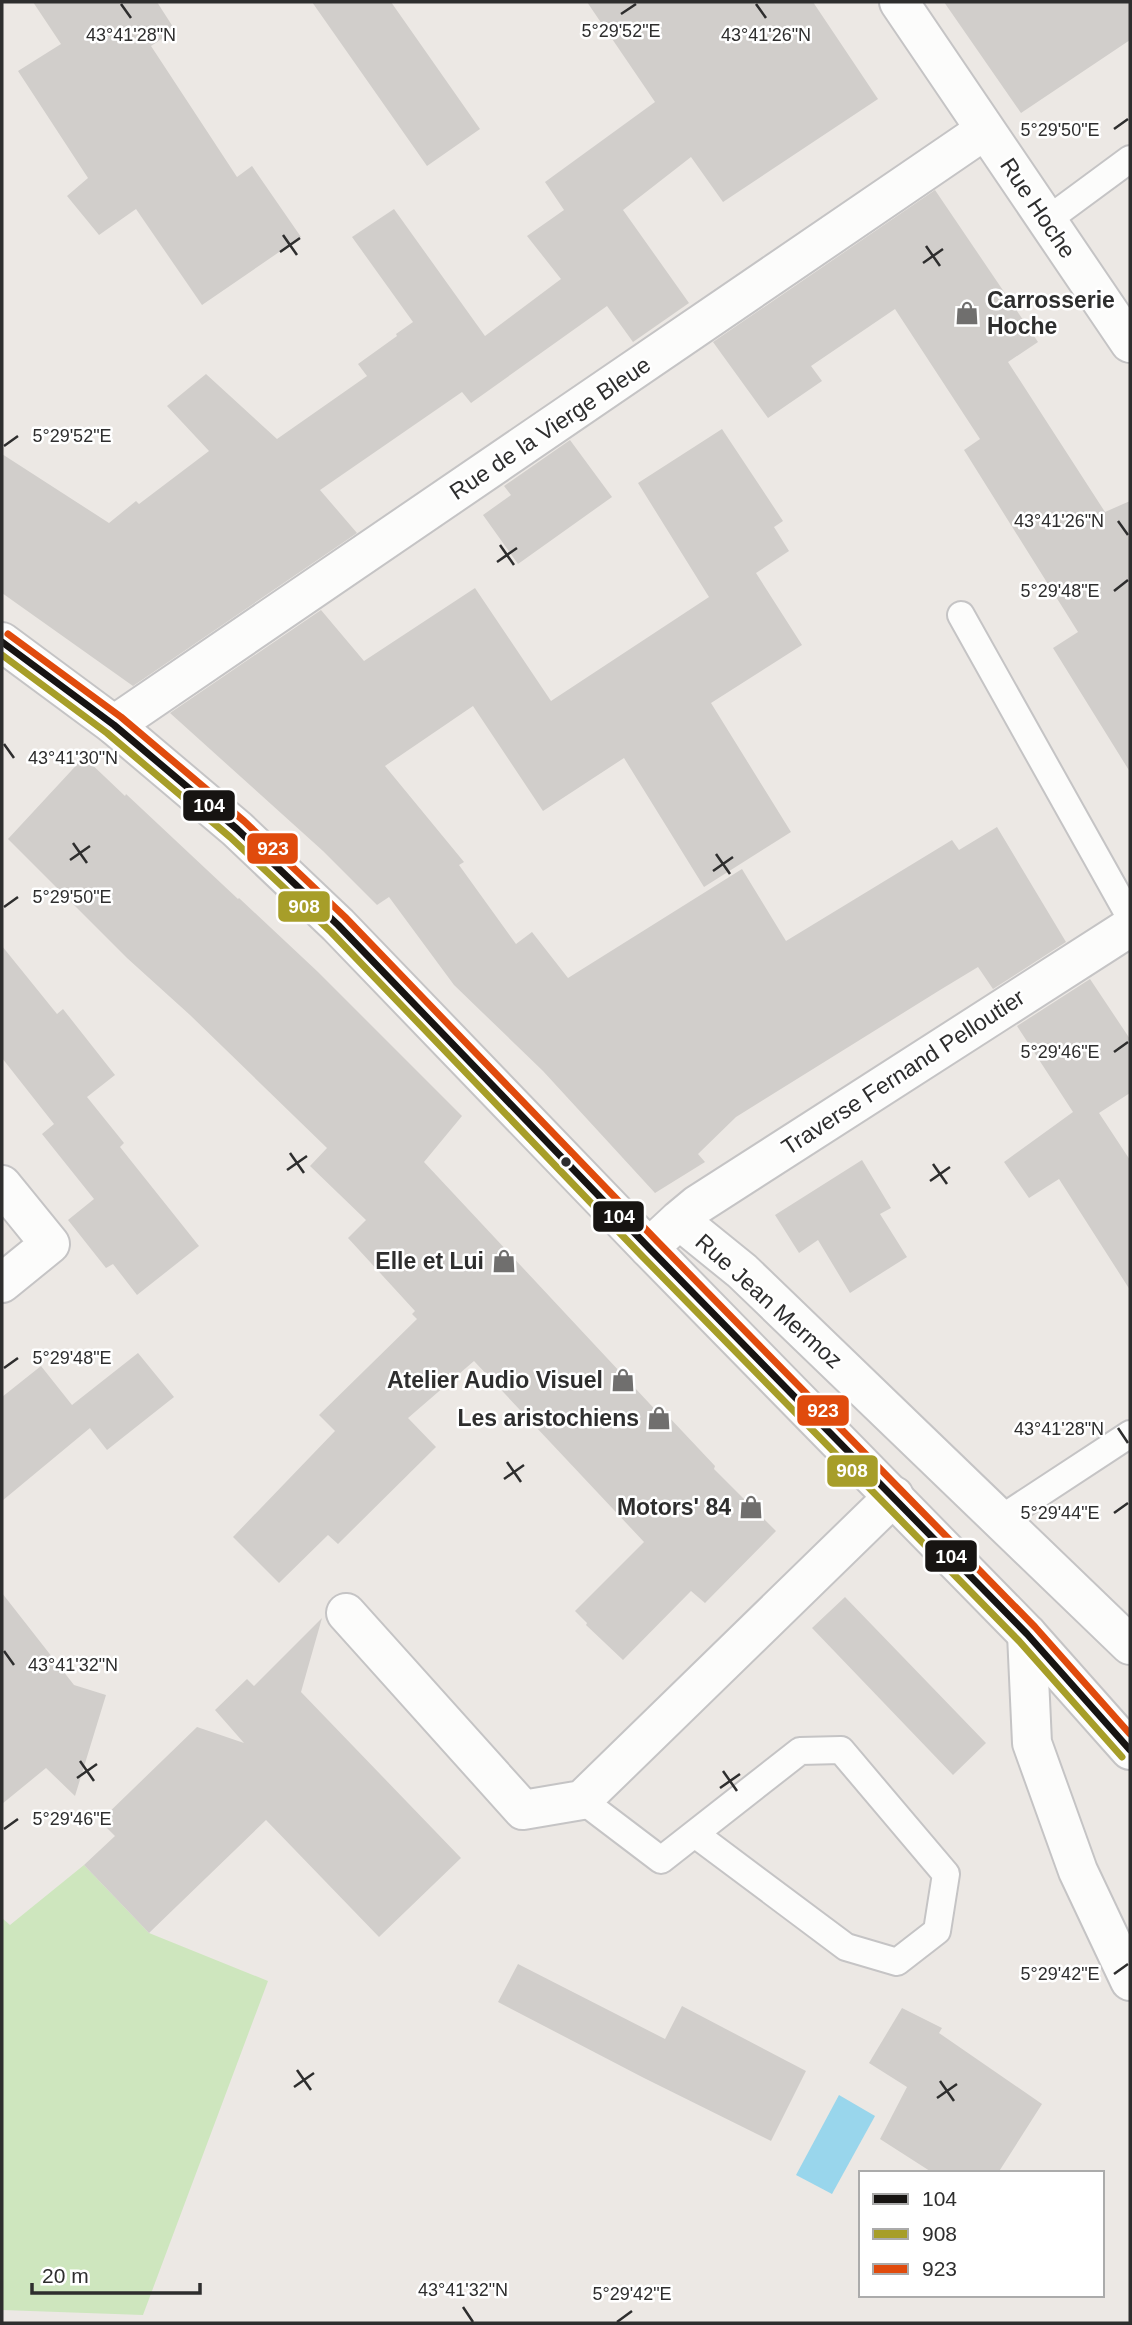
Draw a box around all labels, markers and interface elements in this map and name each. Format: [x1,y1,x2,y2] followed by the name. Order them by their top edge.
[581,21,661,41] text: 5°29'52"E
[86,25,176,45] text: 43°41'28"N
[721,25,811,45] text: 43°41'26"N
[1020,120,1100,140] text: 5°29'50"E
[995,153,1081,263] street label: Rue Hoche
[987,287,1115,339] place label: Carrosserie Hoche
[953,299,981,327] shop icon: Carrosserie Hoche
[445,351,655,505] street label: Rue de la Vierge Bleue
[32,426,112,446] text: 5°29'52"E
[1014,511,1104,531] text: 43°41'26"N
[1020,581,1100,601] text: 5°29'48"E
[28,748,118,768] text: 43°41'30"N
[182,789,236,822] line badge: 104
[193,795,225,816] text: 104
[246,832,299,865] line badge: 923
[257,838,289,859] text: 923
[32,887,112,907] text: 5°29'50"E
[277,890,331,923] line badge: 908
[288,896,320,917] text: 908
[777,984,1030,1160] street label: Traverse Fernand Pelloutier
[1020,1042,1100,1062] text: 5°29'46"E
[559,1155,573,1169] unlabelled marker
[592,1200,645,1233] line badge: 104
[603,1206,635,1227] text: 104
[690,1228,848,1374] street label: Rue Jean Mermoz
[490,1247,518,1275] shop icon: Elle et Lui
[375,1248,484,1274] place label: Elle et Lui
[32,1348,112,1368] text: 5°29'48"E
[609,1366,637,1394] shop icon: Atelier Audio Visuel
[387,1367,603,1393] place label: Atelier Audio Visuel
[796,1394,850,1427] line badge: 923
[807,1400,839,1421] text: 923
[645,1404,673,1432] shop icon: Les aristochiens
[457,1405,639,1431] place label: Les aristochiens
[1014,1419,1104,1439] text: 43°41'28"N
[826,1454,879,1488] line badge: 908
[836,1460,868,1481] text: 908
[737,1493,765,1521] shop icon: Motors' 84
[617,1494,731,1520] place label: Motors' 84
[1020,1503,1100,1523] text: 5°29'44"E
[924,1539,978,1573] line badge: 104
[935,1546,967,1567] text: 104
[28,1655,118,1675] text: 43°41'32"N
[32,1809,112,1829] text: 5°29'46"E
[1020,1964,1100,1984] text: 5°29'42"E
[859,2171,1104,2297] legend
[922,2187,957,2210] text: 104
[922,2222,957,2245] text: 908
[32,2252,200,2296] scale bar
[922,2257,957,2280] text: 923
[42,2264,89,2287] text: 20 m
[418,2280,508,2300] text: 43°41'32"N
[592,2284,672,2304] text: 5°29'42"E

